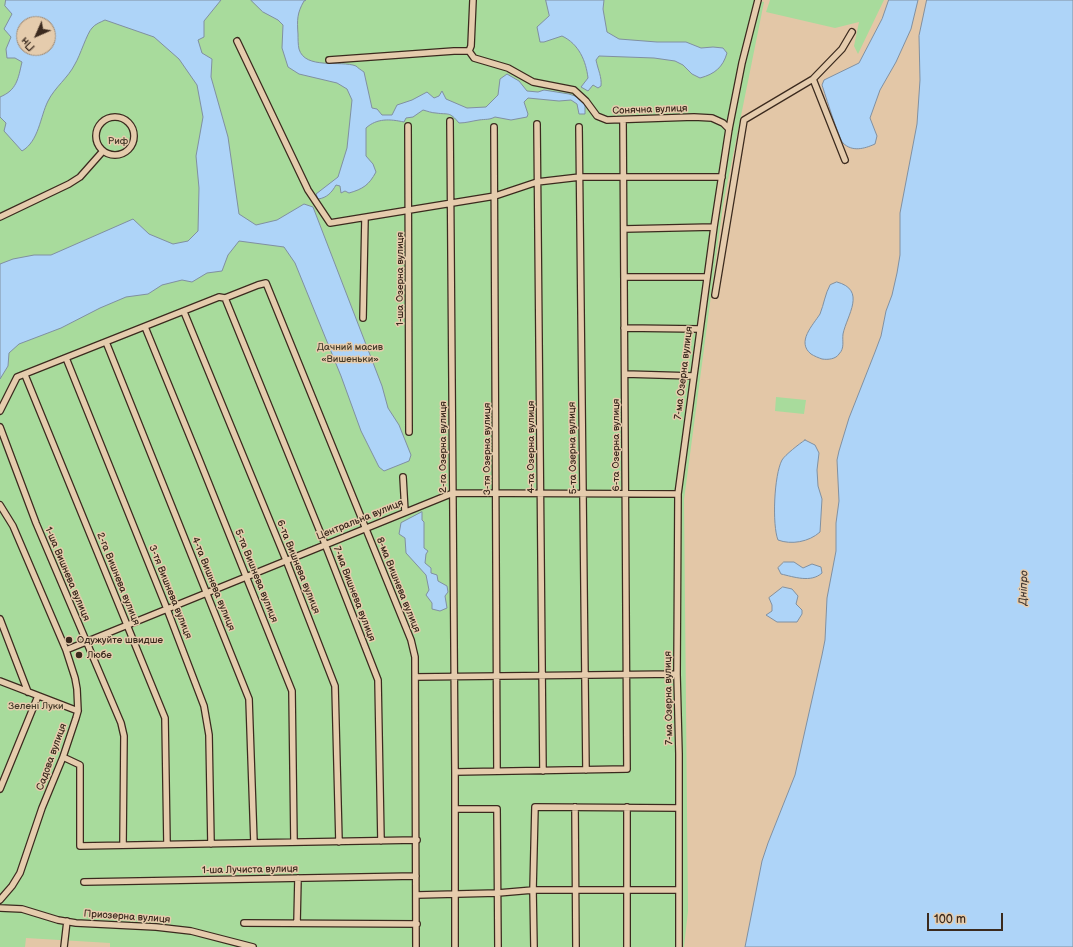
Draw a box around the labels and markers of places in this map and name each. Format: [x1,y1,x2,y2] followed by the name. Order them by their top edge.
[77,634,163,646] place label: Одужуйте швидше
[64,635,74,645] marker: Одужуйте швидше
[87,649,112,661] place label: Любе
[74,650,84,660] marker: Любе

